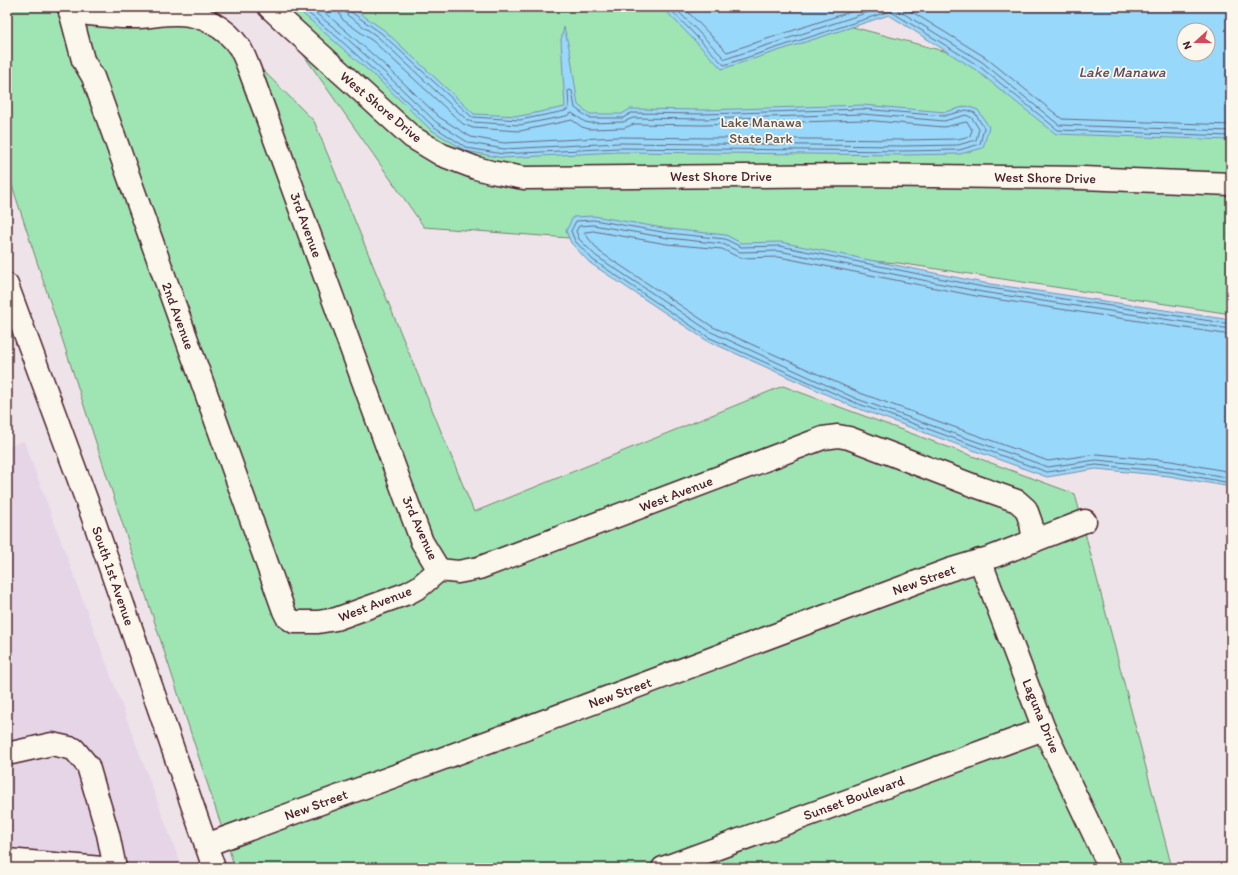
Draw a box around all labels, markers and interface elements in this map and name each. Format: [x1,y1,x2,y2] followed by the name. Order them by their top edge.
[1176,22,1216,62] north arrow
[1180,40,1195,51] text: N
[1079,63,1166,81] water label: Lake Manawa
[336,68,426,146] street label: West Shore Drive
[720,114,802,147] park label: Lake Manawa State Park
[670,168,772,185] street label: West Shore Drive
[994,169,1096,187] street label: West Shore Drive
[286,190,326,260] street label: 3rd Avenue
[158,280,198,352] street label: 2nd Avenue
[637,472,715,516] street label: West Avenue
[398,493,442,563] street label: 3rd Avenue
[88,524,138,628] street label: South 1st Avenue
[890,561,958,599] street label: New Street
[336,582,414,626] street label: West Avenue
[586,674,654,712] street label: New Street
[1018,676,1064,756] street label: Laguna Drive
[801,772,907,824] street label: Sunset Boulevard
[282,786,350,824] street label: New Street

